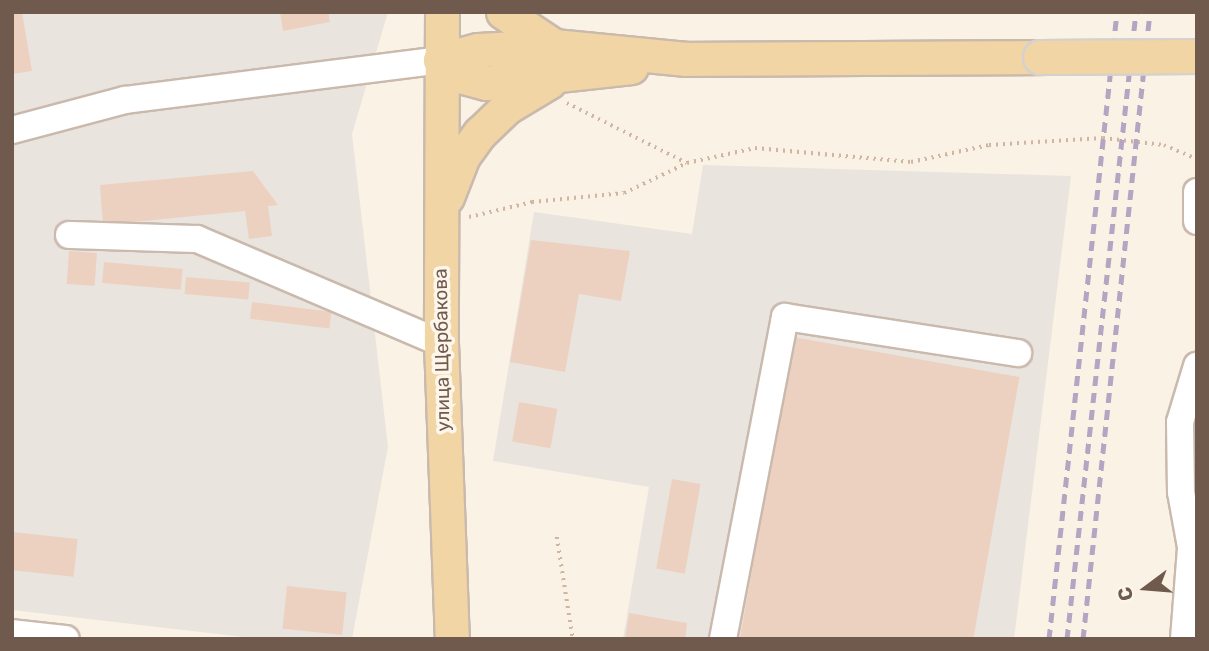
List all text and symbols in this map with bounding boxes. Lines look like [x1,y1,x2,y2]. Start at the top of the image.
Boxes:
street label: улица Щербакова [429,268,455,432]
north arrow [1111,553,1181,623]
text: С [1112,584,1138,604]

